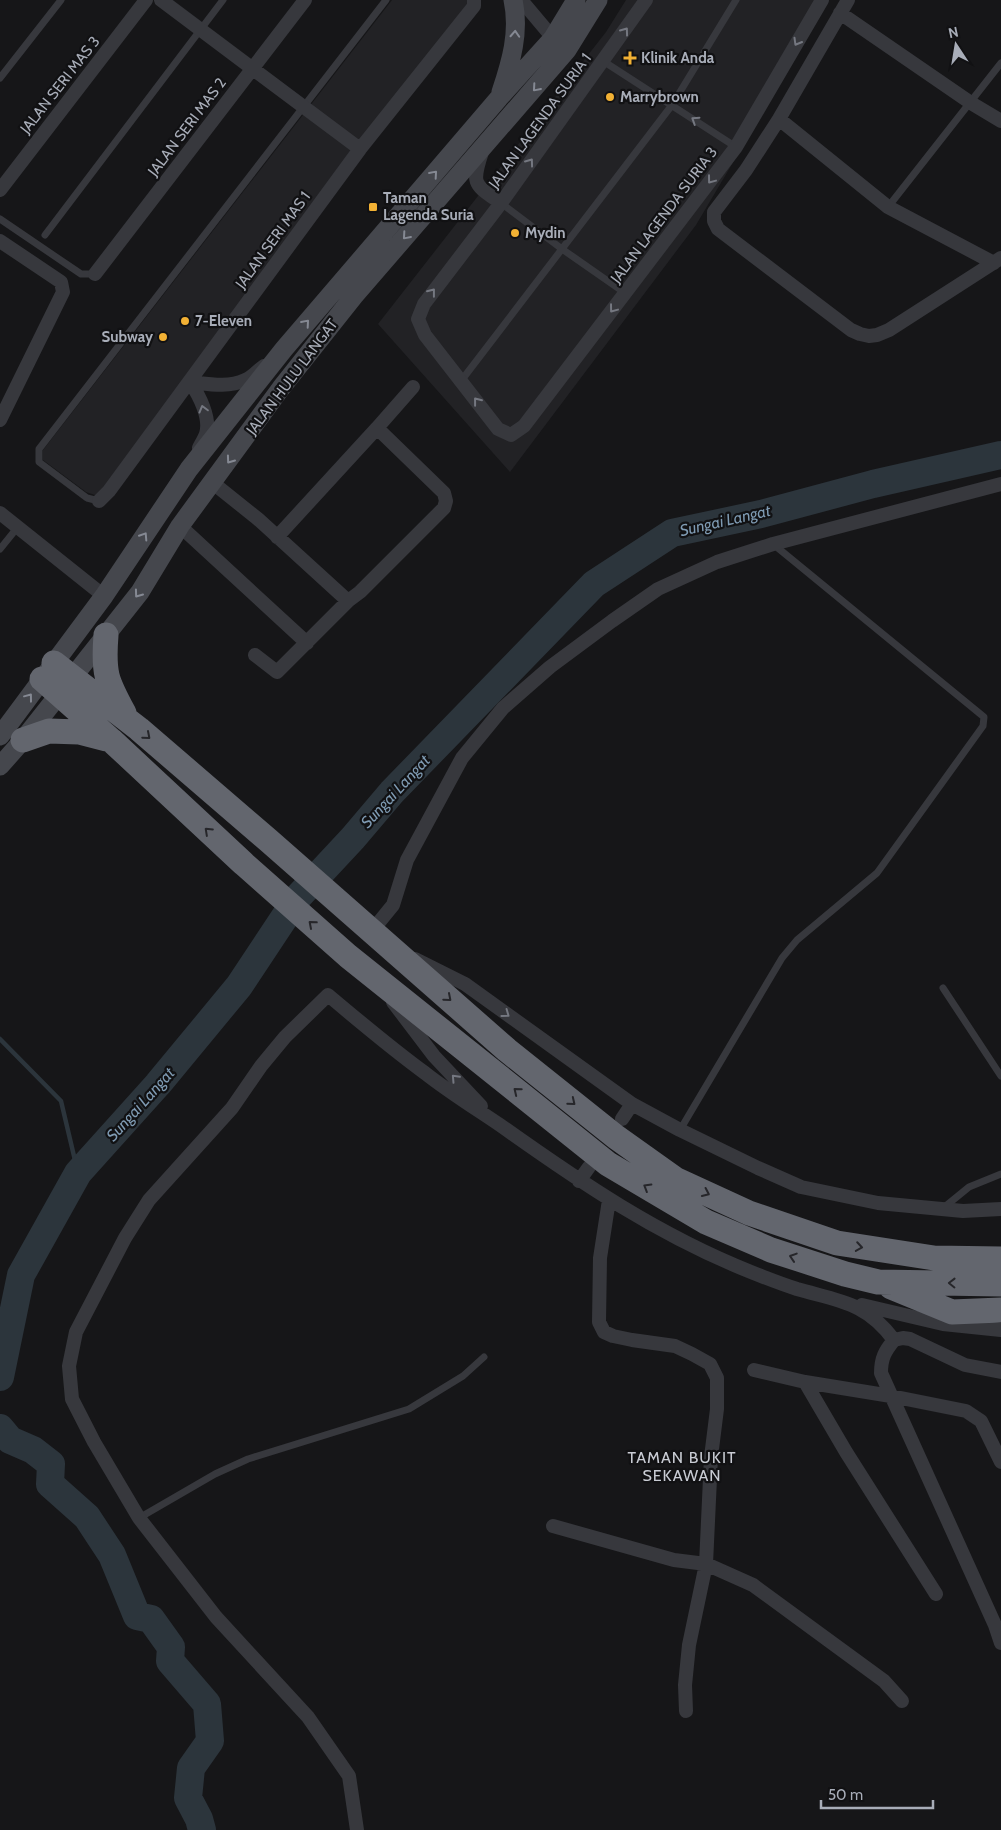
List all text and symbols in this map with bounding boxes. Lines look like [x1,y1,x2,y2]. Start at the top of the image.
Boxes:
north arrow [931,20,981,70]
text: N [947,22,960,42]
one-way arrow [620,28,628,37]
one-way arrow [510,30,521,38]
street label: JALAN SERI MAS 3 [16,33,104,138]
one-way arrow [793,37,803,46]
place label: Klinik Anda [641,49,715,67]
street label: JALAN LAGENDA SURIA 1 [484,50,595,193]
marker: Klinik Anda [623,51,637,65]
street label: JALAN SERI MAS 2 [144,74,230,181]
one-way arrow [533,82,542,91]
place label: Marrybrown [620,88,699,106]
marker: Marrybrown [604,91,616,103]
one-way arrow [691,117,700,126]
street label: JALAN LAGENDA SURIA 3 [606,143,721,287]
one-way arrow [524,159,533,168]
one-way arrow [429,170,438,179]
one-way arrow [708,174,717,184]
street label: JALAN SERI MAS 1 [231,188,314,293]
place label: Taman Lagenda Suria [383,189,474,224]
marker: Taman Lagenda Suria [367,201,379,213]
place label: Mydin [525,224,565,242]
marker: Mydin [509,227,521,239]
one-way arrow [403,231,412,240]
one-way arrow [427,289,435,298]
one-way arrow [610,303,619,313]
place label: 7-Eleven [195,312,252,330]
marker: 7-Eleven [179,315,191,327]
street label: JALAN HULU LANGAT [242,315,341,439]
one-way arrow [300,320,309,329]
place label: Subway [102,328,154,346]
marker: Subway [157,331,169,343]
one-way arrow [474,398,482,407]
one-way arrow [198,404,209,413]
one-way arrow [227,454,235,463]
water label: Sungai Langat [678,501,773,540]
one-way arrow [138,532,147,542]
one-way arrow [135,588,144,598]
one-way arrow [23,693,32,703]
one-way arrow [142,731,151,740]
water label: Sungai Langat [357,750,435,832]
one-way arrow [205,828,214,837]
one-way arrow [308,921,317,930]
one-way arrow [442,992,451,1001]
one-way arrow [500,1008,509,1016]
water label: Sungai Langat [102,1063,179,1145]
one-way arrow [452,1075,461,1084]
one-way arrow [514,1088,523,1096]
one-way arrow [566,1097,575,1105]
one-way arrow [644,1184,653,1194]
one-way arrow [701,1187,710,1198]
one-way arrow [855,1241,863,1252]
one-way arrow [790,1253,798,1263]
one-way arrow [948,1278,956,1288]
district label: TAMAN BUKIT SEKAWAN [627,1448,737,1485]
scale bar [821,1778,934,1810]
text: 50 m [828,1786,863,1804]

